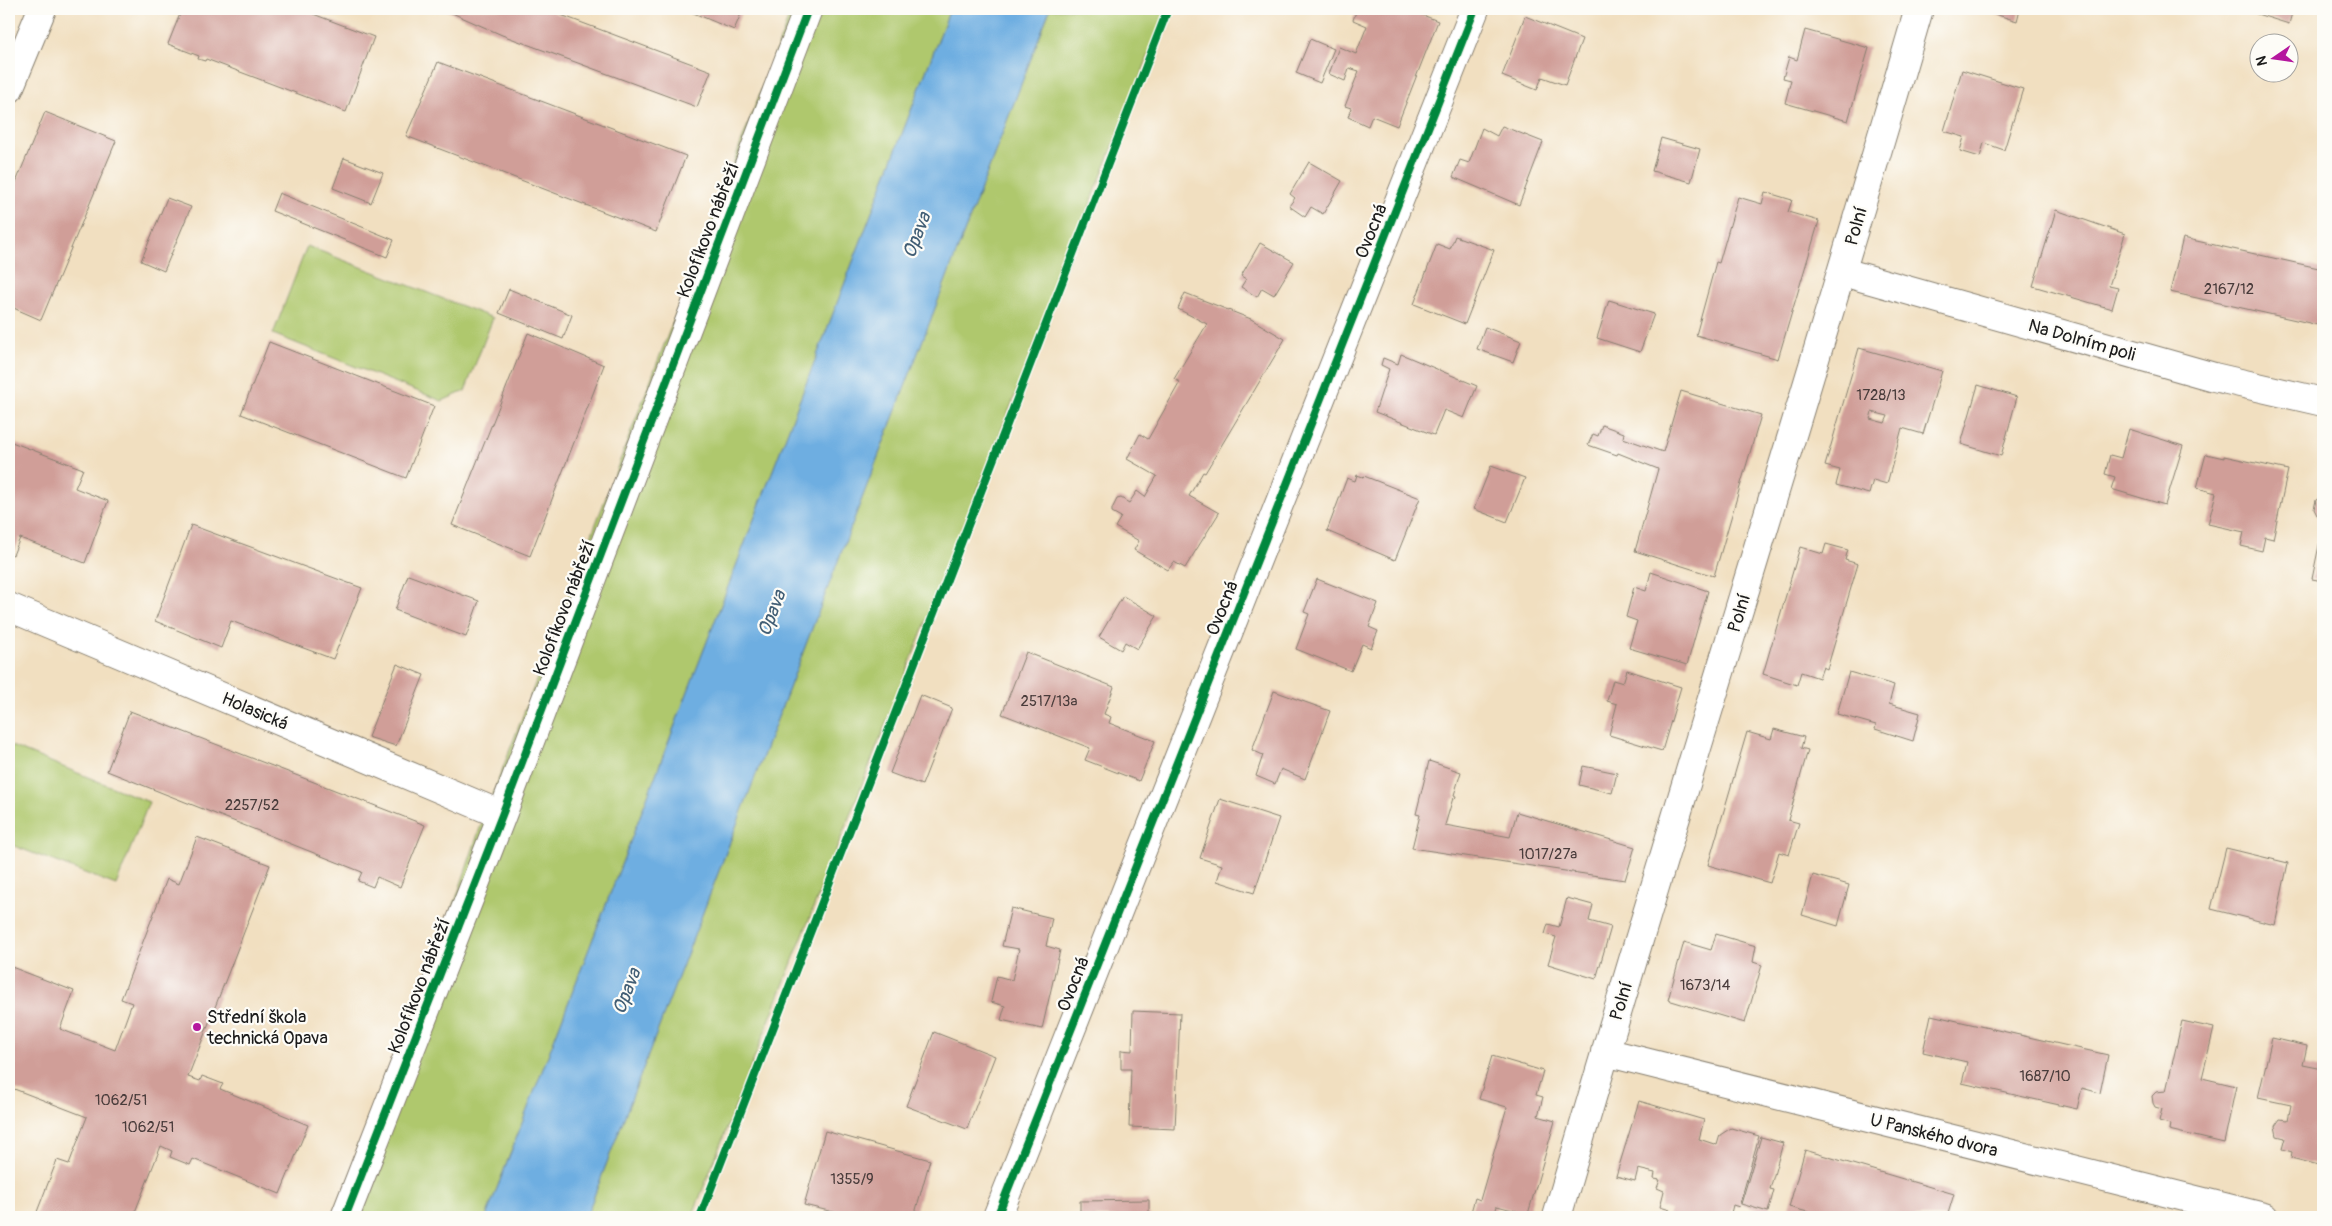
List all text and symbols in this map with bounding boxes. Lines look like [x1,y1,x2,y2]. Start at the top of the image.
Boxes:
north arrow [2250,32,2300,82]
text: N [2252,54,2271,67]
street label: Kolofíkovo nábřeží [672,159,745,301]
street label: Ovocná [1350,200,1393,262]
street label: Polní [1840,204,1873,248]
water label: Opava [897,208,937,262]
house number: 2167/12 [2204,280,2254,299]
street label: Na Dolním poli [2026,314,2138,367]
house number: 1728/13 [1856,386,1906,405]
street label: Kolofíkovo nábřeží [528,537,601,679]
street label: Ovocná [1201,577,1244,639]
water label: Opava [752,586,792,640]
street label: Polní [1723,591,1756,635]
street label: Holasická [218,687,292,736]
house number: 2517/13a [1021,692,1077,711]
house number: 2257/52 [225,796,279,815]
house number: 1017/27a [1519,845,1577,864]
street label: Kolofíkovo nábřeží [383,915,456,1057]
street label: Ovocná [1052,953,1095,1015]
water label: Opava [607,964,647,1018]
house number: 1673/14 [1680,976,1731,995]
street label: Polní [1605,979,1638,1023]
place label: Střední škola technická Opava [206,1006,328,1050]
marker: Střední škola technická Opava [191,1021,203,1033]
house number: 1687/10 [2019,1067,2071,1086]
house number: 1062/51 [95,1091,147,1110]
street label: U Panského dvora [1867,1108,2000,1163]
house number: 1062/51 [122,1118,174,1137]
house number: 1355/9 [830,1170,874,1189]

